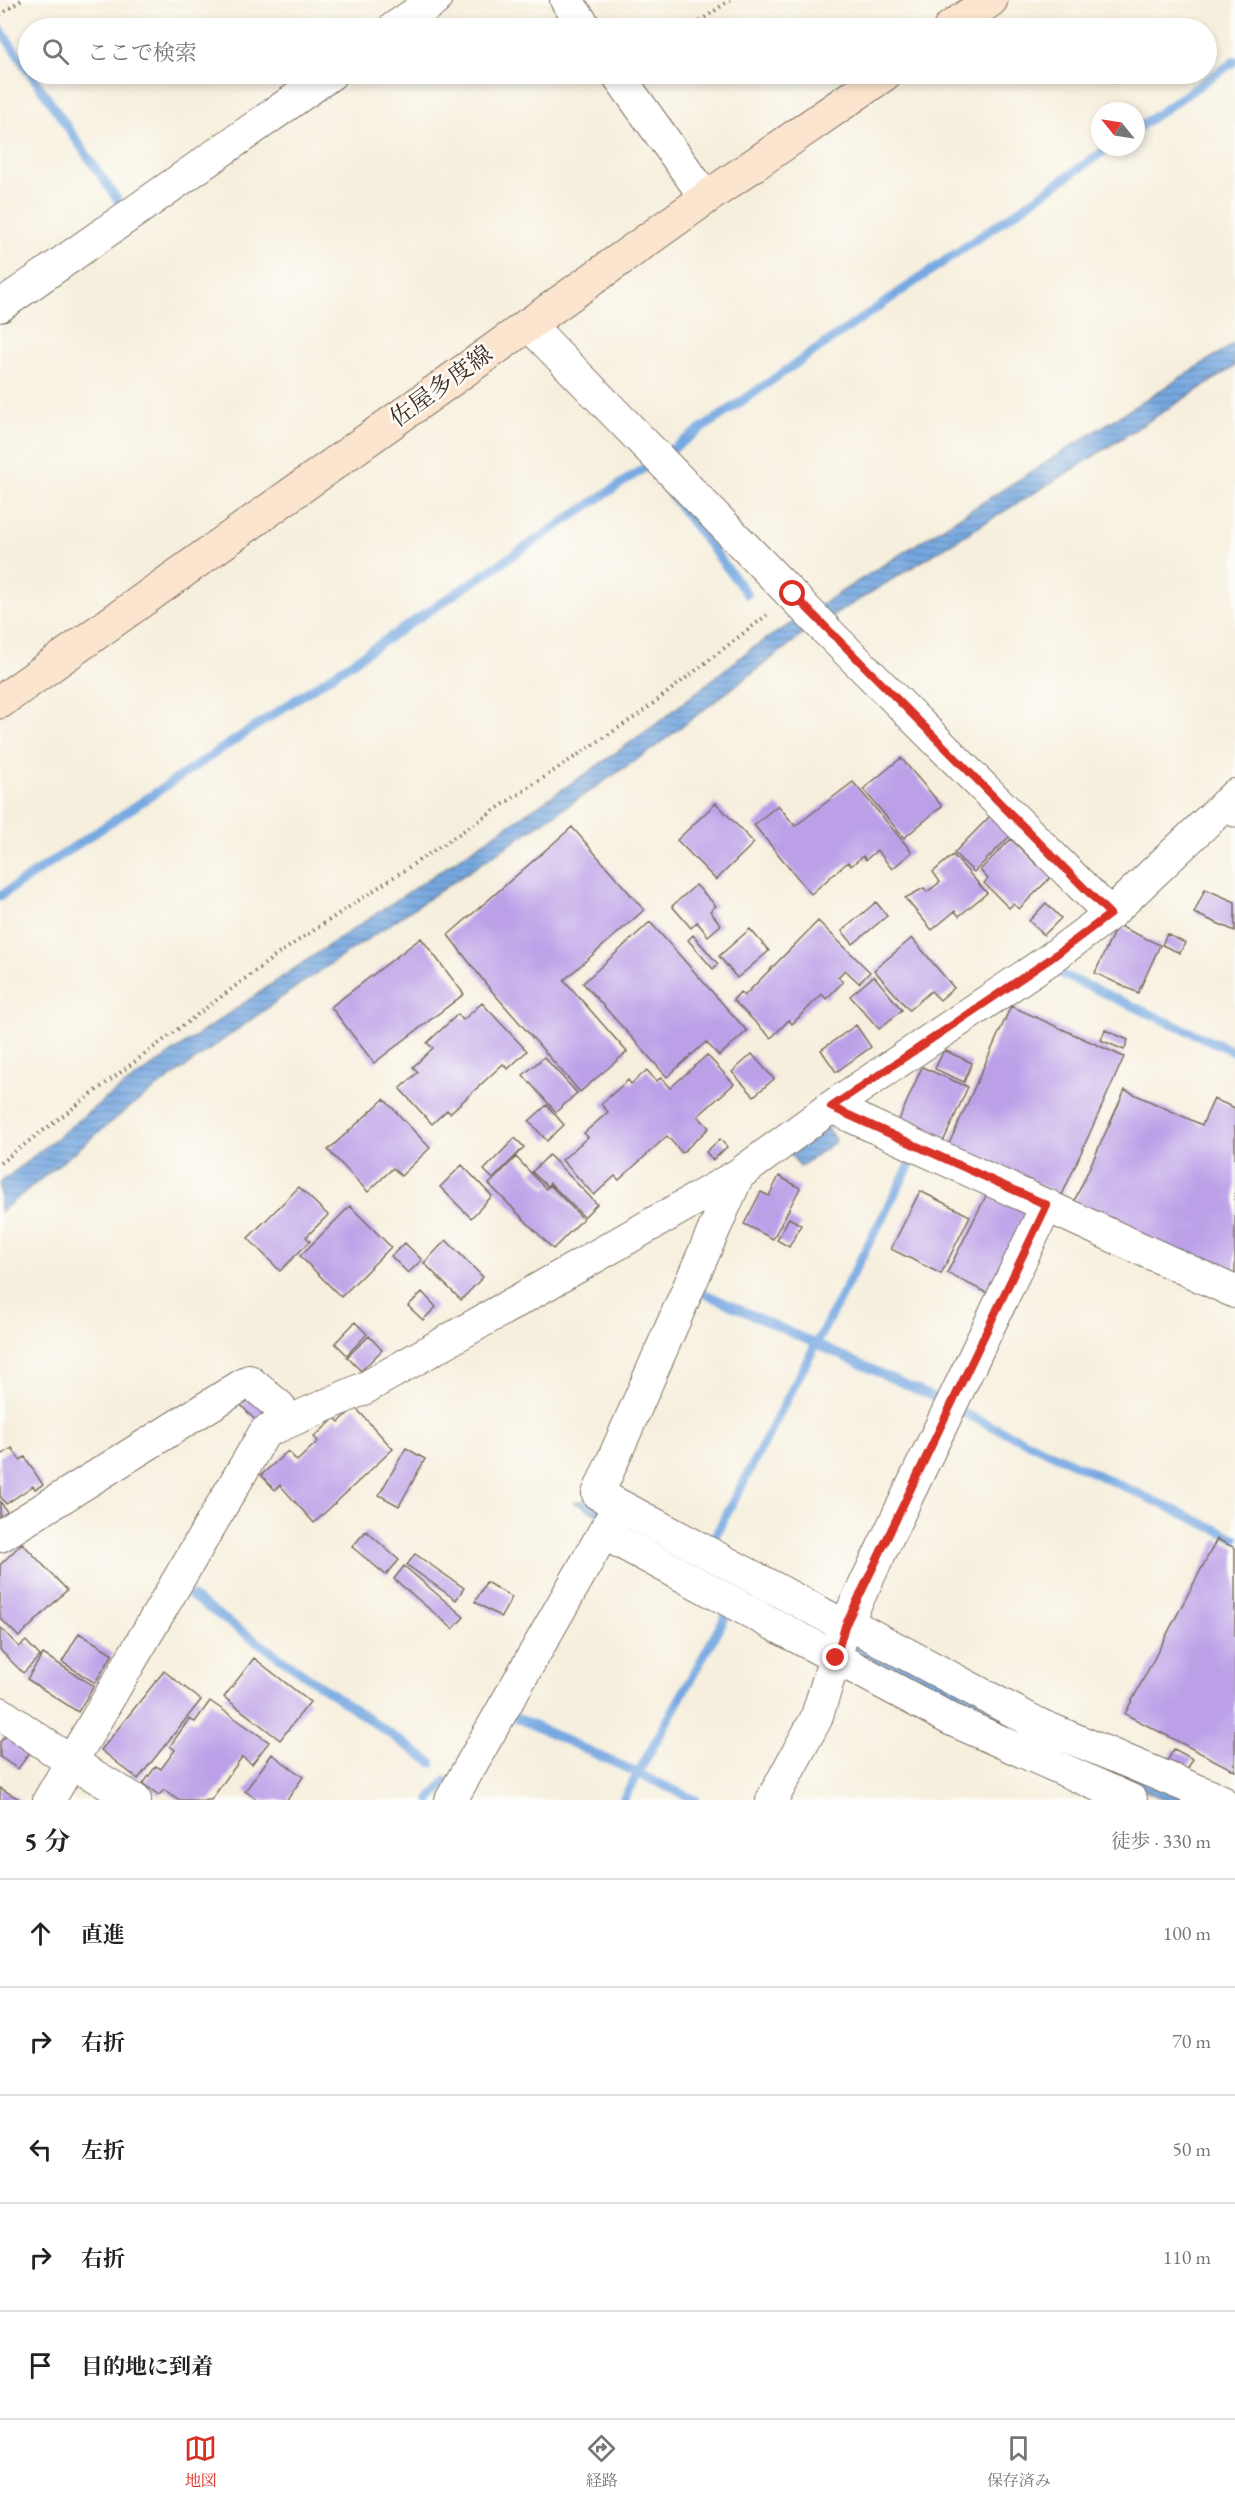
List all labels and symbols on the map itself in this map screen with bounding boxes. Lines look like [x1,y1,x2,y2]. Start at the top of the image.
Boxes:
north arrow [1091,102,1145,156]
street label: 佐屋多度線 [383,338,498,433]
route start [779,580,805,606]
route end [822,1644,848,1670]

